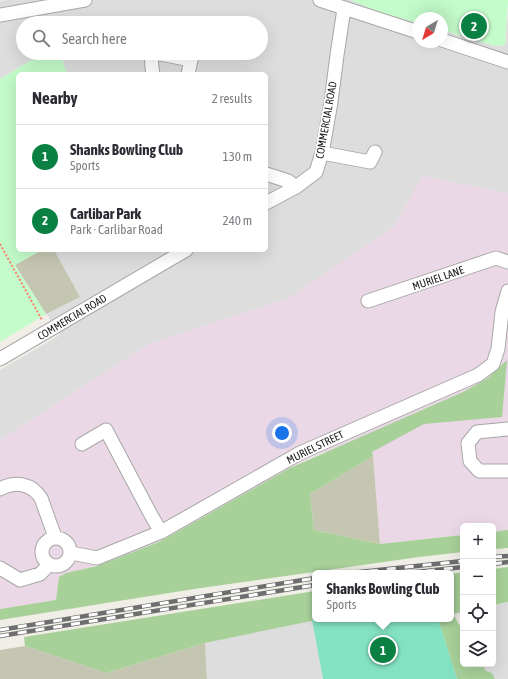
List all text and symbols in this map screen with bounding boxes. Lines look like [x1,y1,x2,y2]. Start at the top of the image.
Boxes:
pin: 2 [461,11,487,41]
north arrow [412,12,448,48]
search box [16,16,268,60]
icon: search [30,27,52,49]
text: Search here [62,30,127,47]
street label: COMMERCIAL ROAD [313,80,339,160]
text: Nearby [32,88,78,108]
text: 2 results [212,91,252,106]
text: Shanks Bowling Club [70,141,183,158]
text: 1 [42,149,48,164]
text: 130 m [223,149,252,164]
text: Sports [70,158,100,173]
text: Carlibar Park [70,205,141,222]
text: 2 [42,213,48,228]
text: 240 m [223,213,252,228]
text: Park · Carlibar Road [70,222,163,237]
street label: MURIEL LANE [411,264,466,292]
street label: COMMERCIAL ROAD [35,292,109,342]
your location [272,423,292,443]
street label: MURIEL STREET [285,428,346,466]
map controls [460,523,496,667]
button: + [460,523,496,559]
button: − [460,559,496,595]
popup [312,570,454,622]
text: Shanks Bowling Club [326,580,440,597]
button: locate [460,595,496,631]
text: Sports [326,597,356,612]
button: layers [460,631,496,667]
pin: 1 [370,635,396,665]

